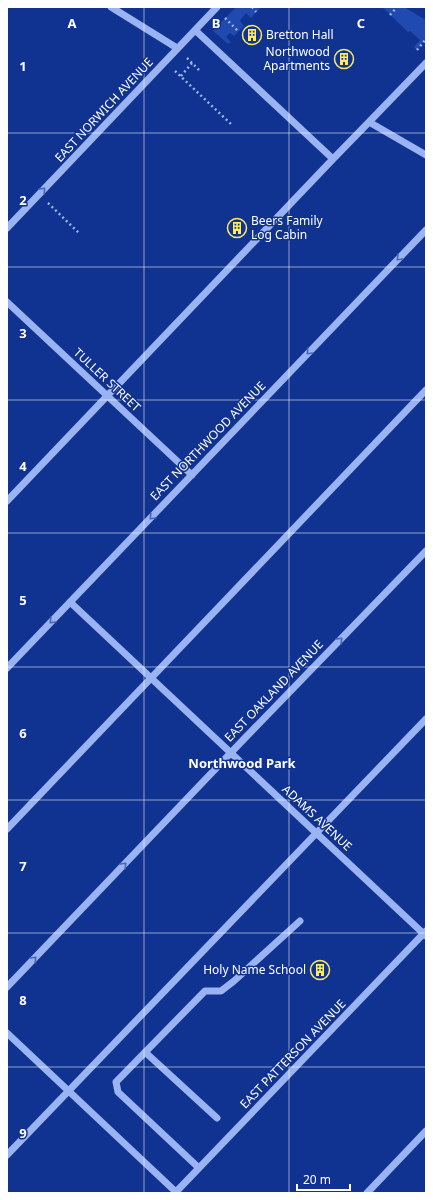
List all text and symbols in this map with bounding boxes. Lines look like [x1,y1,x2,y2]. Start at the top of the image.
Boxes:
text: A [68,14,77,32]
text: B [212,14,220,32]
text: C [357,14,365,32]
building icon: Bretton Hall [241,24,263,46]
place label: Bretton Hall [266,26,334,43]
place label: Northwood Apartments [263,43,330,74]
building icon: Northwood Apartments [333,48,355,70]
street label: EAST NORWICH AVENUE [51,54,157,166]
text: 1 [19,57,27,75]
one-way arrow [39,187,46,195]
text: 2 [19,191,27,209]
place label: Beers Family Log Cabin [251,212,324,243]
building icon: Beers Family Log Cabin [226,217,248,239]
one-way arrow [396,253,404,261]
text: 3 [19,324,27,342]
street label: TULLER STREET [70,344,145,415]
one-way arrow [306,347,314,355]
street label: EAST NORTHWOOD AVENUE [146,377,269,504]
text: 4 [19,457,27,475]
one-way arrow [149,512,156,520]
text: 5 [19,591,27,609]
one-way arrow [49,616,57,624]
street label: EAST OAKLAND AVENUE [220,636,327,745]
one-way arrow [335,637,343,645]
text: 6 [19,724,27,742]
district label: Northwood Park [188,754,297,772]
street label: ADAMS AVENUE [279,781,356,855]
text: 7 [19,857,27,875]
one-way arrow [119,862,126,870]
one-way arrow [29,956,37,964]
building icon: Holy Name School [309,959,331,981]
place label: Holy Name School [203,961,306,978]
text: 8 [19,991,27,1009]
street label: EAST PATTERSON AVENUE [236,995,349,1112]
text: 9 [19,1124,27,1142]
scale bar [297,1166,350,1192]
text: 20 m [303,1171,331,1188]

